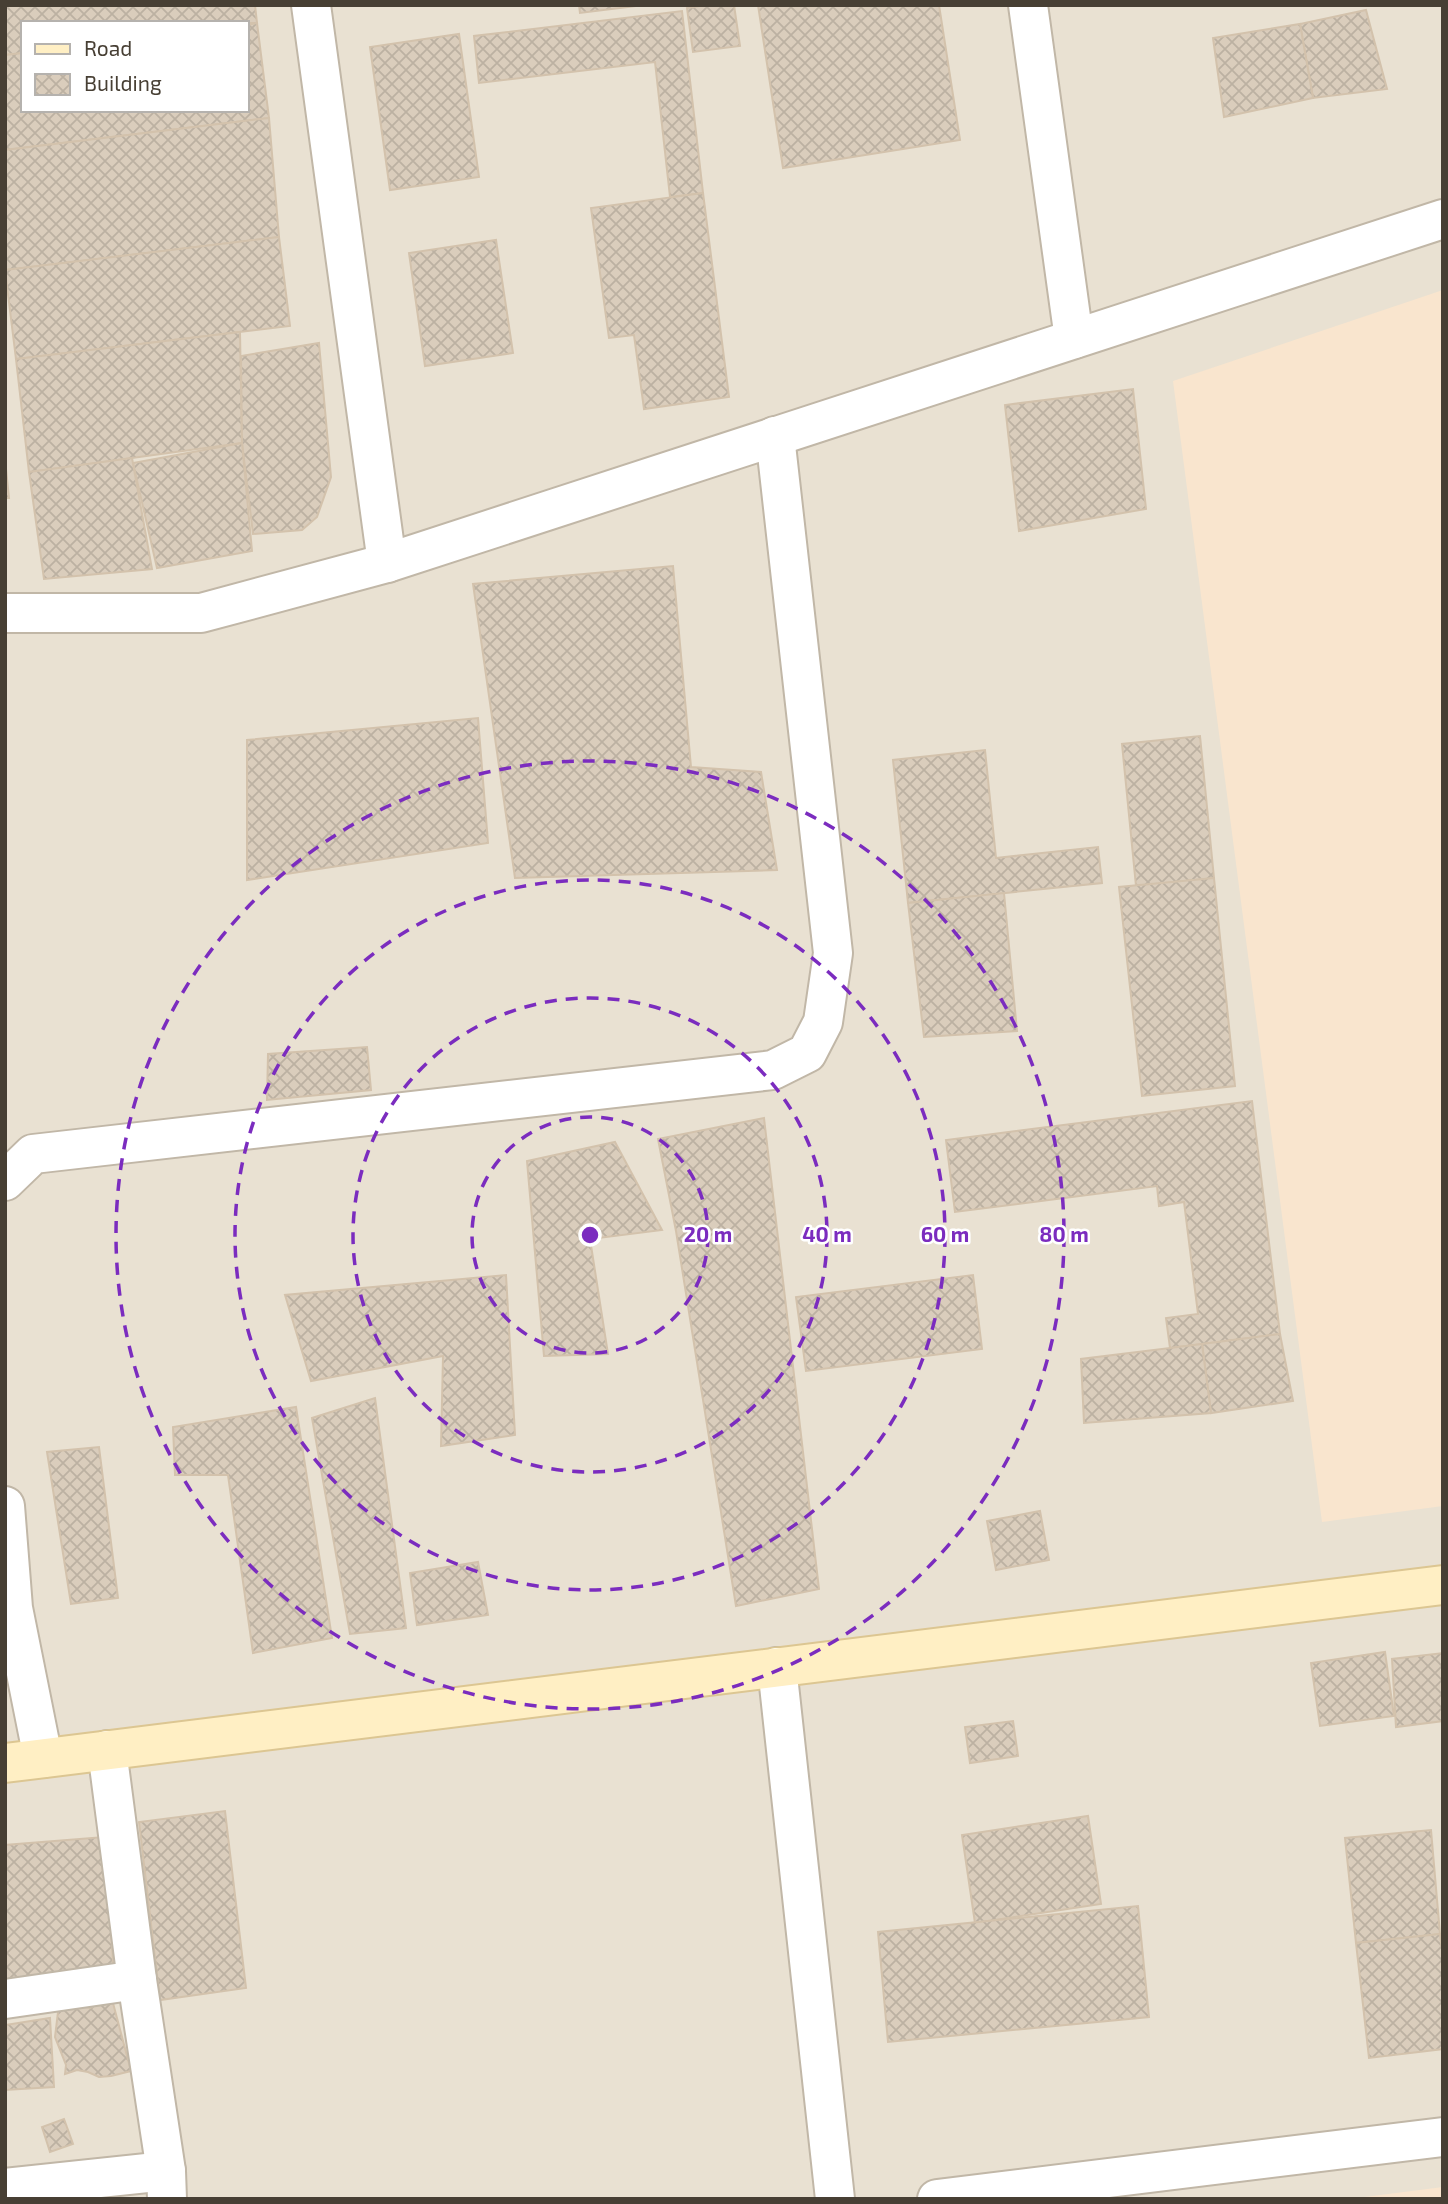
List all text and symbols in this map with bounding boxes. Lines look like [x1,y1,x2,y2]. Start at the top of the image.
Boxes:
legend [21,21,248,112]
text: Road [84,35,132,60]
text: Building [84,70,162,95]
text: 20 m [684,1221,732,1246]
text: 40 m [802,1221,852,1246]
text: 60 m [921,1221,969,1246]
text: 80 m [1039,1221,1089,1246]
centre of rings [578,1223,602,1247]

